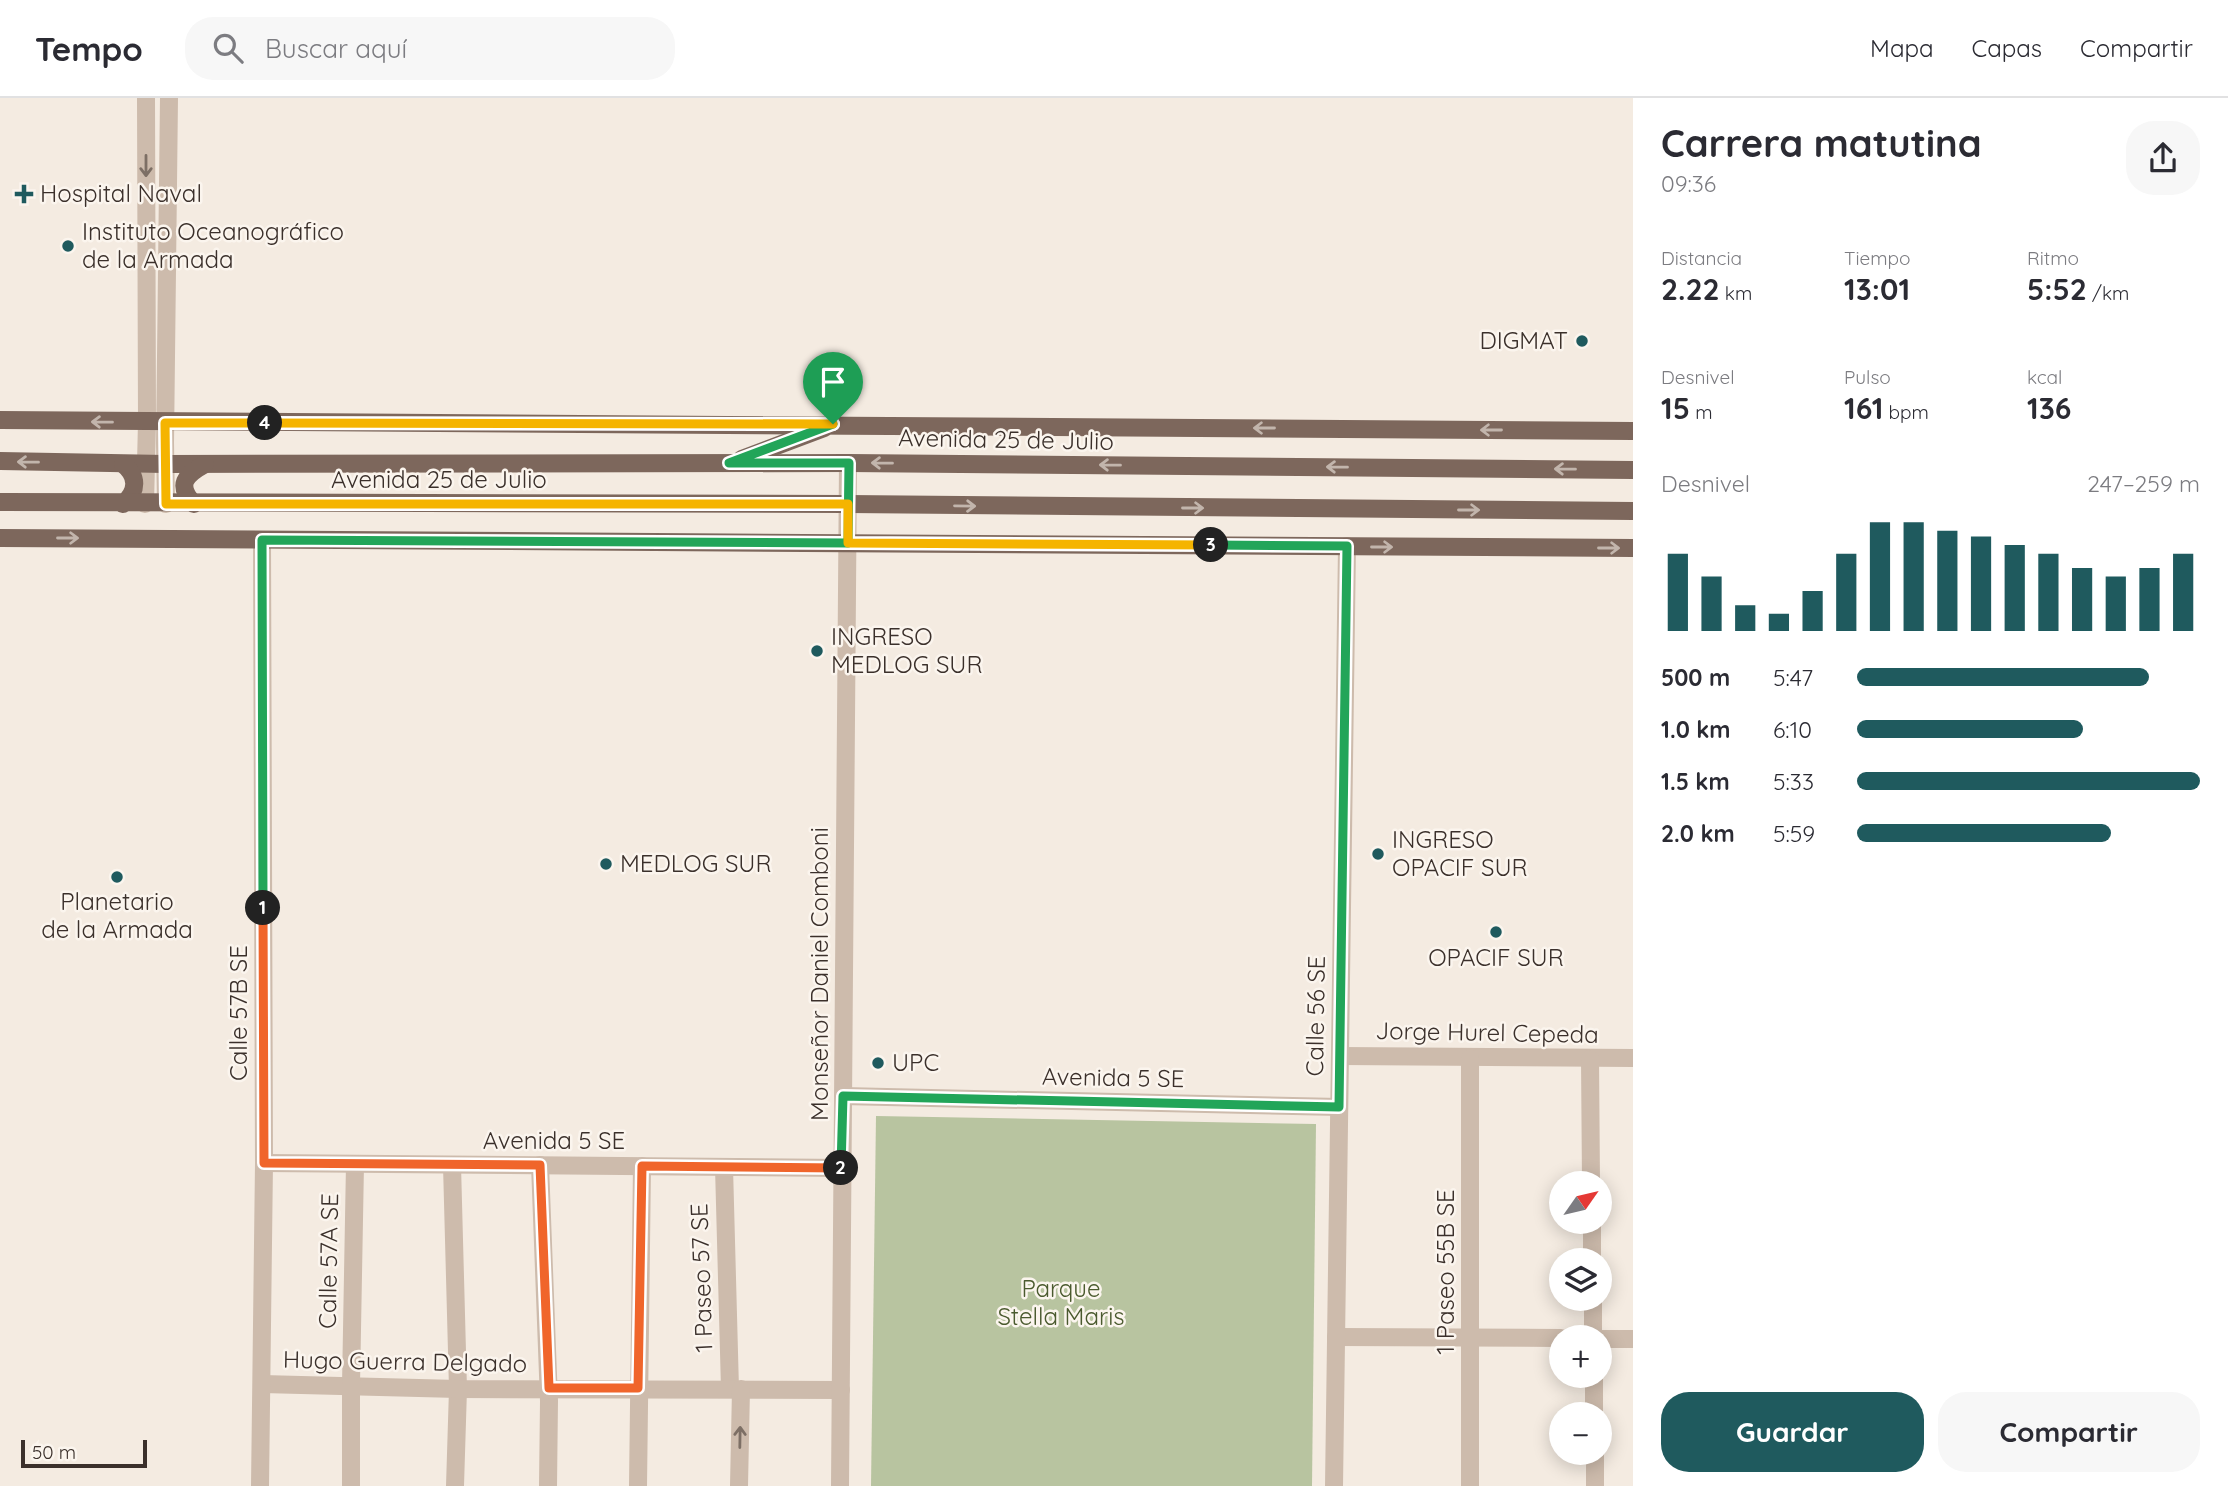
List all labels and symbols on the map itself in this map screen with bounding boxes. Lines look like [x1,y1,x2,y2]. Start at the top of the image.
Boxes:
one-way arrow [139,154,153,177]
place label: Hospital Naval [40,178,202,208]
marker: Hospital Naval [14,184,34,204]
place label: Instituto Oceanográfico de la Armada [82,216,344,274]
marker: Instituto Oceanográfico de la Armada [60,238,76,254]
place label: DIGMAT [1479,325,1568,355]
marker: DIGMAT [1574,333,1590,349]
pin [803,352,863,424]
pin: 4 [247,406,282,440]
one-way arrow [91,415,114,429]
one-way arrow [1253,421,1276,435]
street label: Avenida 25 de Julio [898,422,1114,456]
one-way arrow [1480,423,1503,437]
one-way arrow [17,455,40,468]
one-way arrow [871,456,894,470]
one-way arrow [1099,458,1122,472]
one-way arrow [1326,460,1349,474]
one-way arrow [1554,462,1577,476]
street label: Avenida 25 de Julio [331,464,547,494]
one-way arrow [954,499,977,513]
one-way arrow [1181,501,1204,515]
one-way arrow [1458,503,1481,517]
pin: 3 [1194,528,1228,562]
one-way arrow [56,531,79,545]
one-way arrow [1370,540,1393,553]
one-way arrow [1597,541,1620,555]
place label: INGRESO MEDLOG SUR [831,621,983,679]
marker: INGRESO MEDLOG SUR [809,643,825,659]
place label: INGRESO OPACIF SUR [1392,824,1528,882]
street label: Monseñor Daniel Comboni [804,827,834,1121]
marker: INGRESO OPACIF SUR [1370,846,1386,862]
place label: MEDLOG SUR [620,848,772,878]
marker: MEDLOG SUR [598,856,614,872]
marker: Planetario de la Armada [109,869,125,885]
place label: Planetario de la Armada [41,886,193,944]
pin: 1 [246,890,280,926]
marker: OPACIF SUR [1488,924,1504,940]
place label: OPACIF SUR [1428,942,1564,972]
street label: Calle 57B SE [223,945,253,1081]
street label: Calle 56 SE [1299,955,1331,1077]
street label: Jorge Hurel Cepeda [1375,1015,1599,1049]
place label: UPC [892,1047,939,1077]
marker: UPC [870,1055,886,1071]
street label: Avenida 5 SE [1042,1061,1184,1093]
street label: Avenida 5 SE [483,1125,625,1155]
pin: 2 [824,1150,858,1186]
north arrow [1549,1171,1612,1234]
street label: 1 Paseo 55B SE [1430,1189,1460,1355]
street label: Calle 57A SE [312,1193,344,1329]
street label: 1 Paseo 57 SE [683,1203,719,1353]
park label: Parque Stella Maris [997,1273,1125,1331]
street label: Hugo Guerra Delgado [283,1344,527,1378]
one-way arrow [733,1426,747,1449]
scale bar [21,1437,147,1469]

